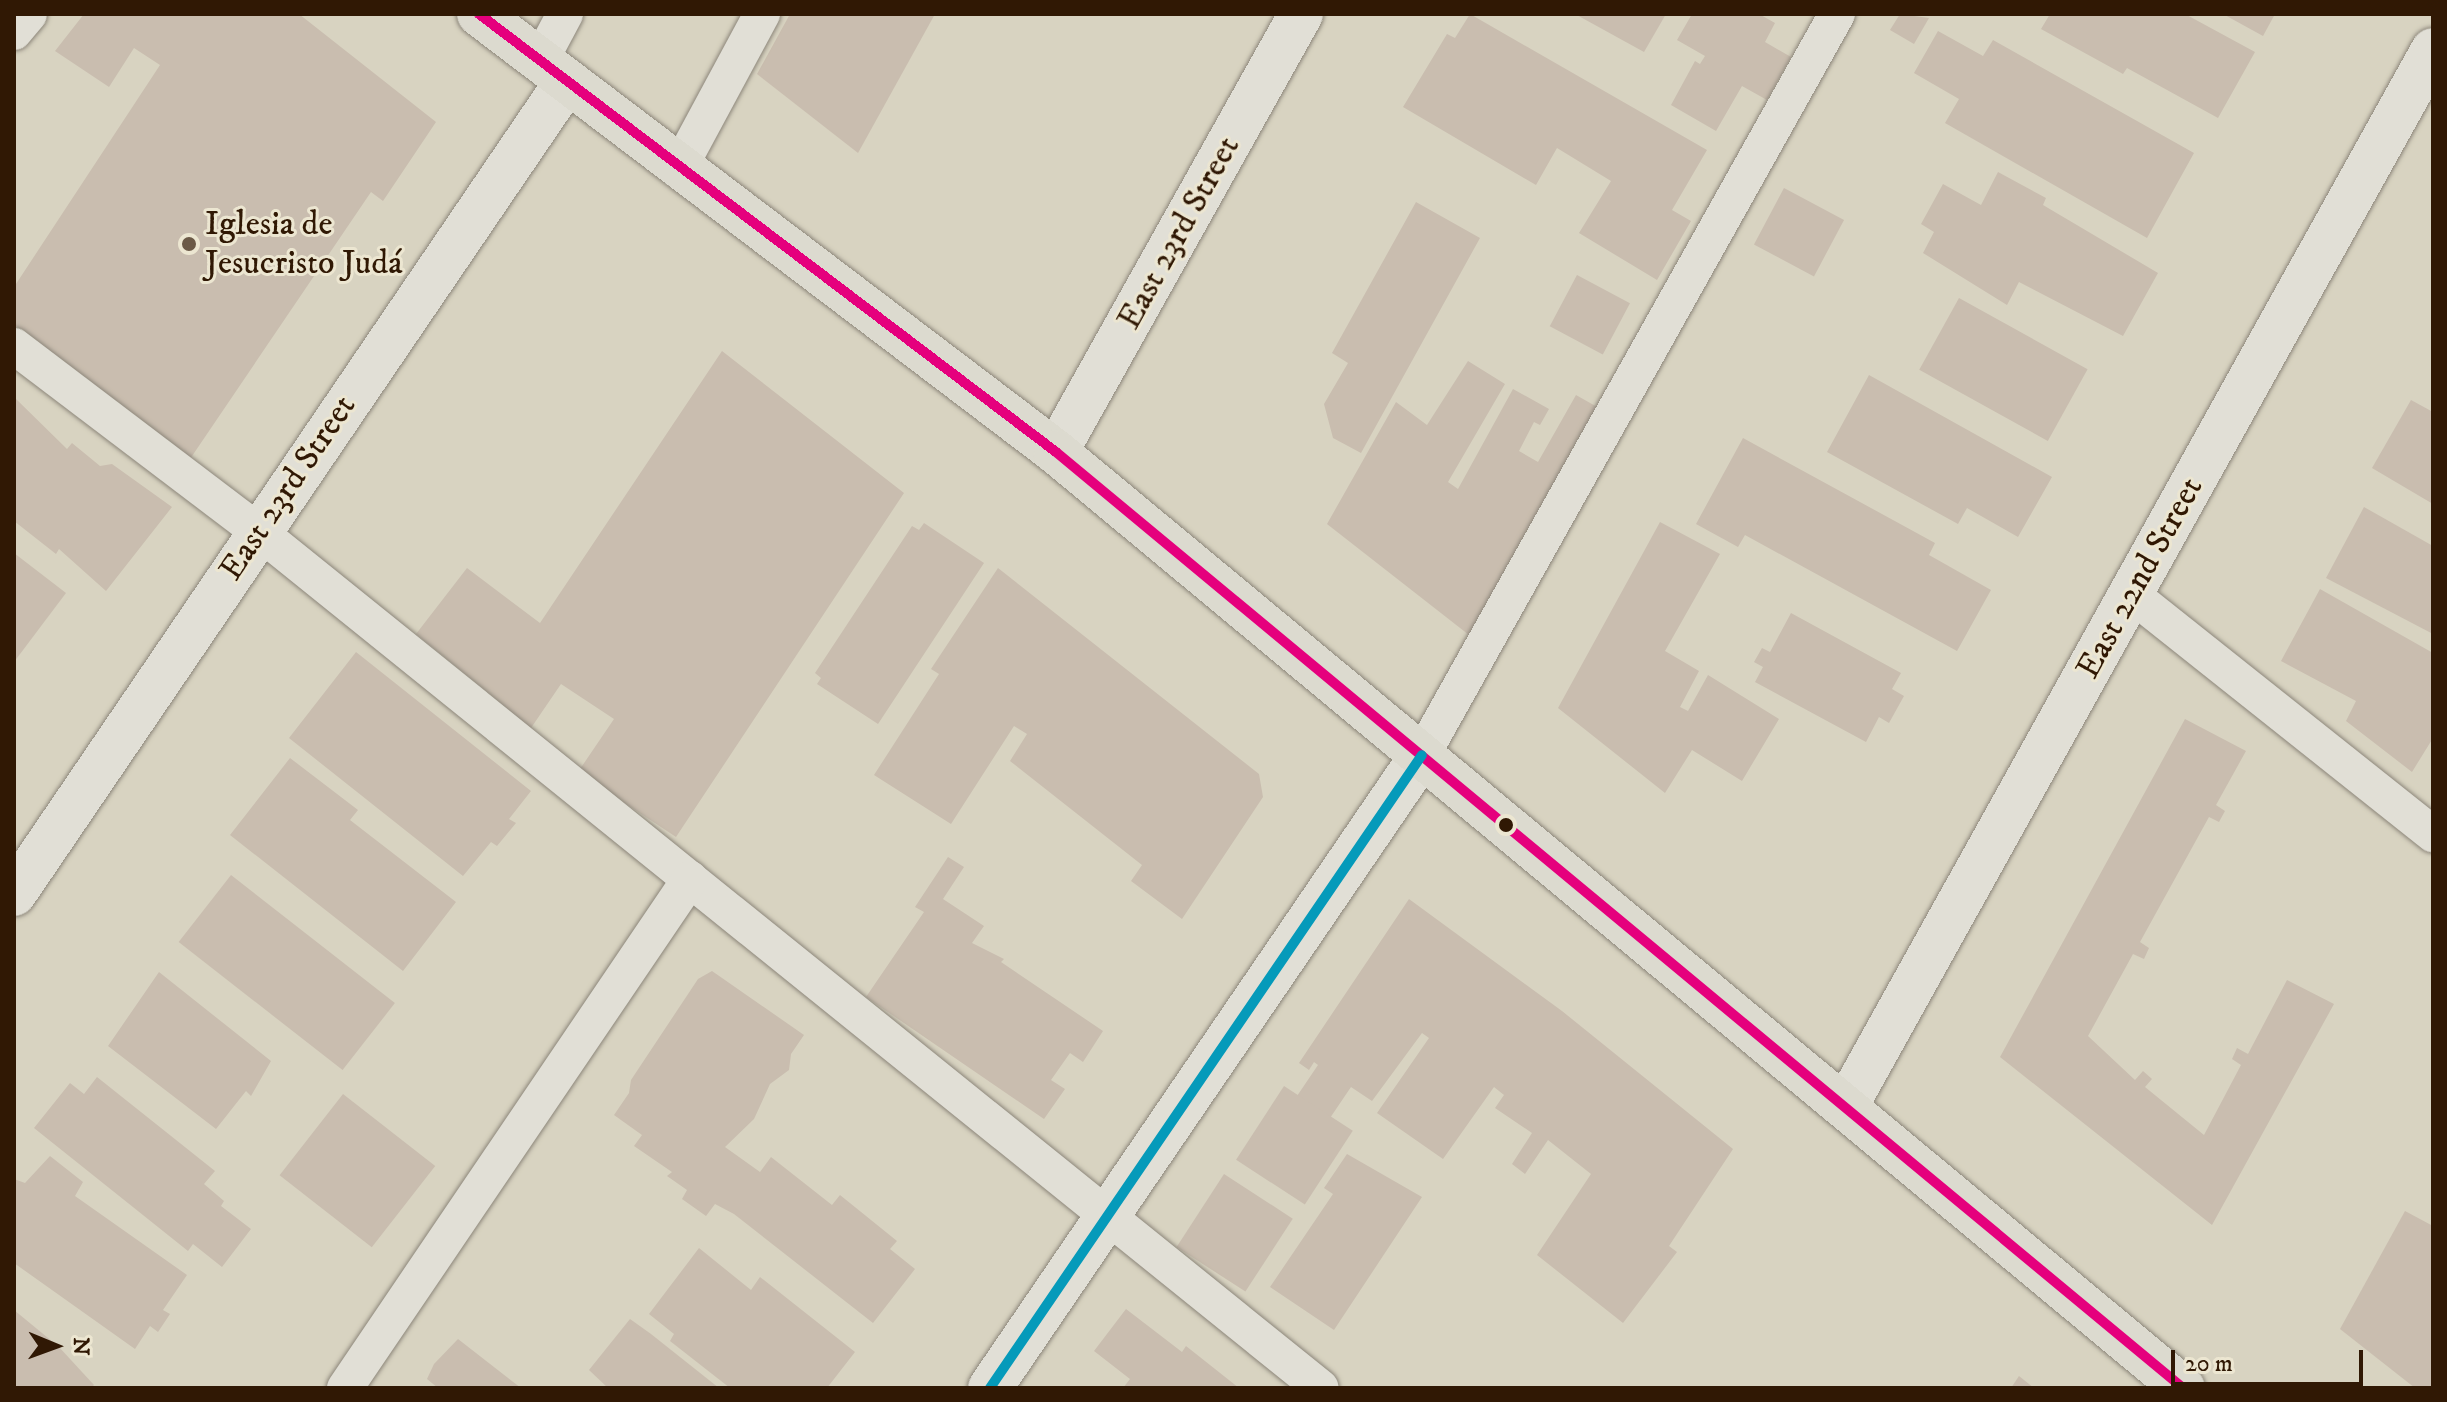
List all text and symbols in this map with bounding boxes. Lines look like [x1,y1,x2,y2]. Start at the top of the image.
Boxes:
street label: East 23rd Street [1109,129,1249,337]
place label: Iglesia de Jesucristo Judá [205,204,403,284]
marker: Iglesia de Jesucristo Judá [180,235,198,253]
street label: East 23rd Street [211,388,365,588]
street label: East 22nd Street [2068,470,2212,686]
unlabelled marker [1498,817,1514,833]
north arrow [16,1306,96,1386]
scale bar [2175,1334,2367,1384]
text: N [67,1337,94,1356]
text: 20 m [2185,1349,2233,1379]

